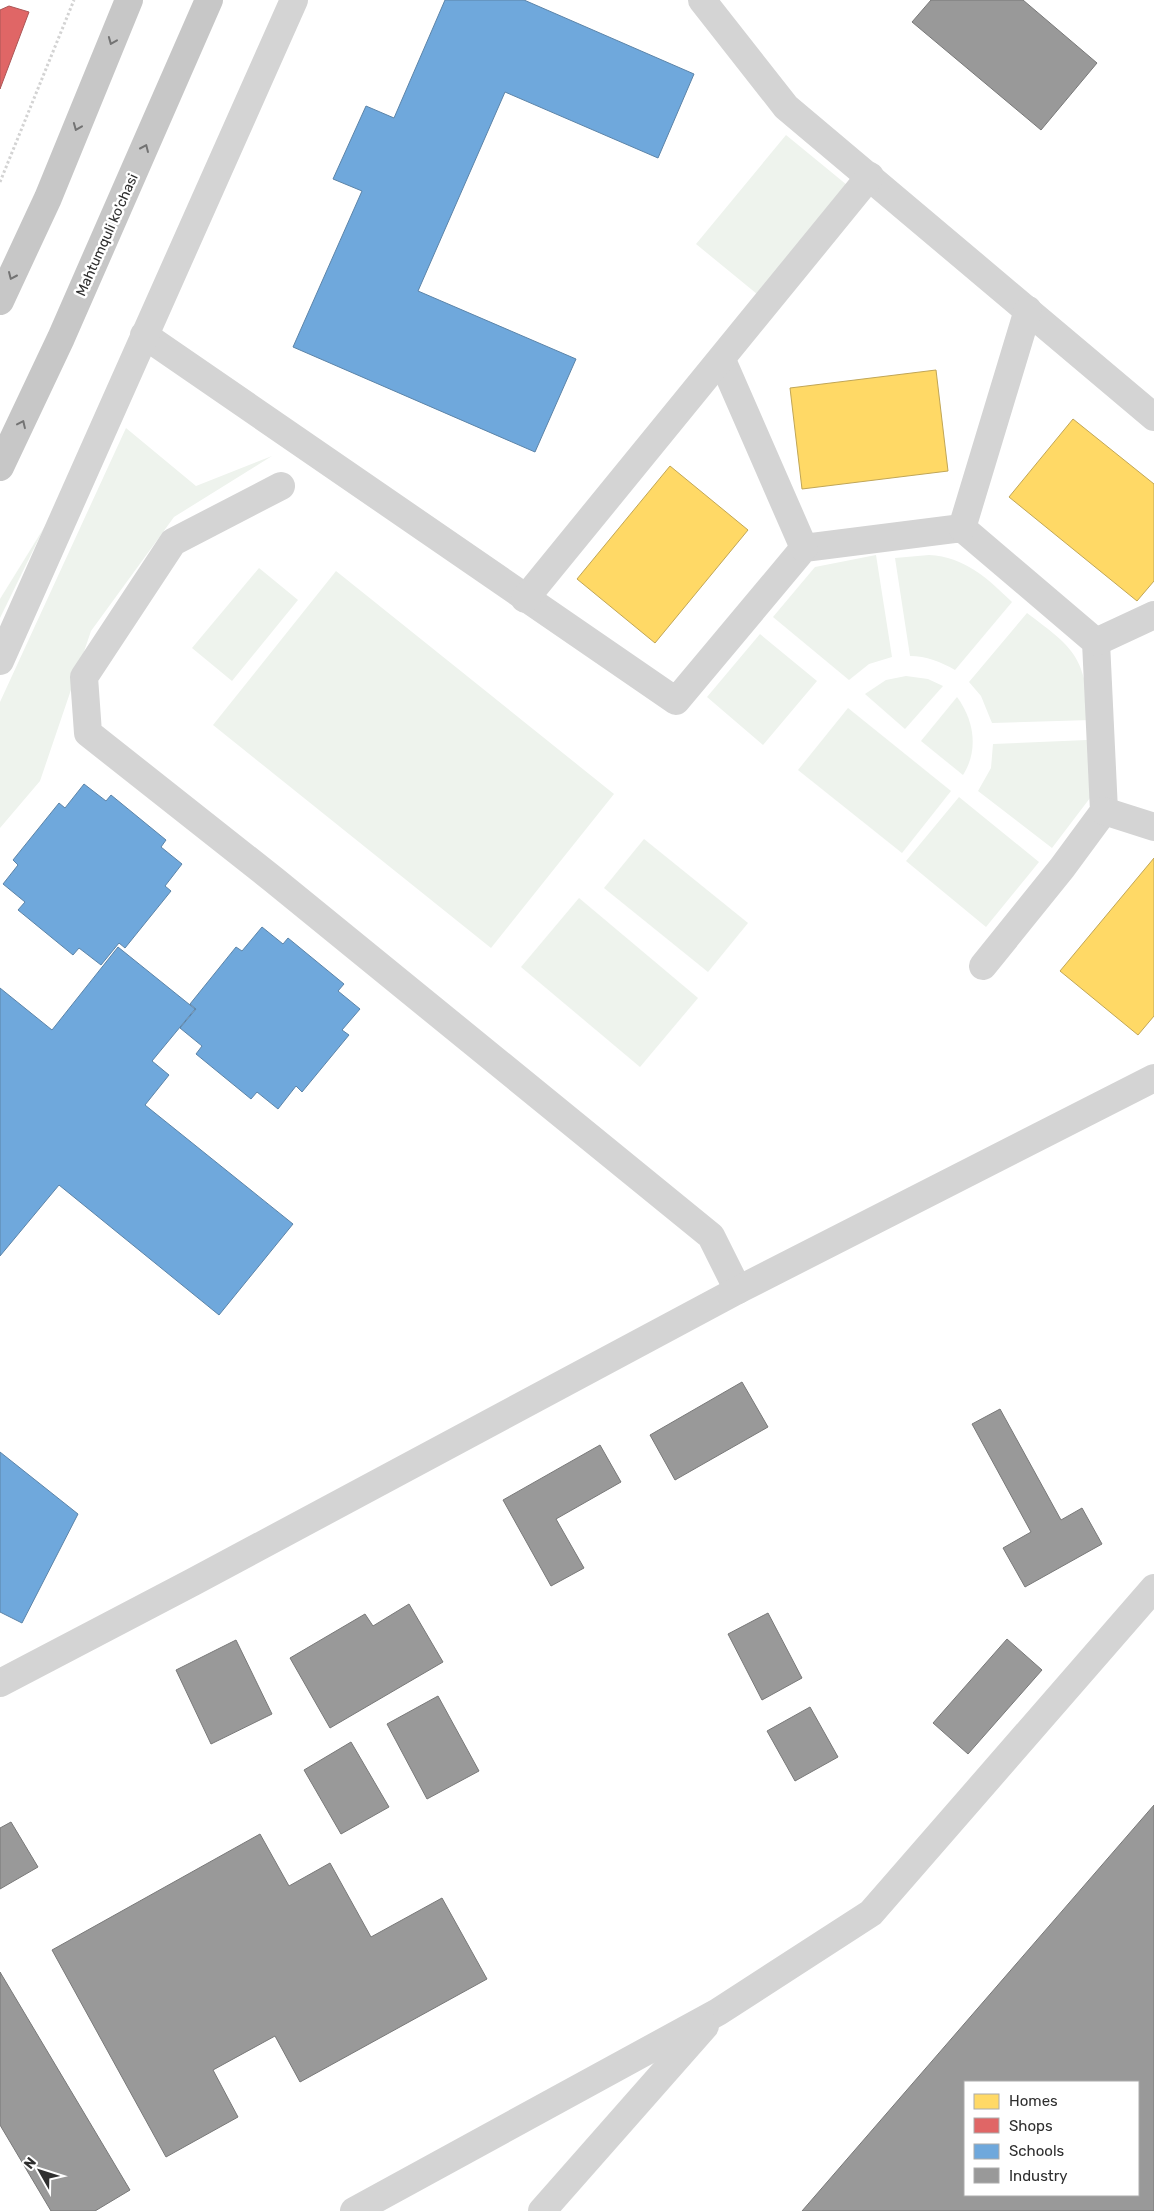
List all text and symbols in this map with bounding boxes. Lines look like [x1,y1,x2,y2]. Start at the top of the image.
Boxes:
one-way arrow [108,36,118,45]
one-way arrow [72,122,83,131]
one-way arrow [139,144,150,153]
street label: Mahtumquli ko'chasi [72,171,142,299]
one-way arrow [8,271,19,280]
one-way arrow [15,420,26,429]
legend [964,2081,1139,2196]
text: Homes [1009,2092,1058,2110]
text: Shops [1009,2117,1053,2135]
text: Schools [1009,2142,1065,2160]
north arrow [15,2146,65,2196]
text: N [21,2154,40,2172]
text: Industry [1009,2167,1068,2185]

